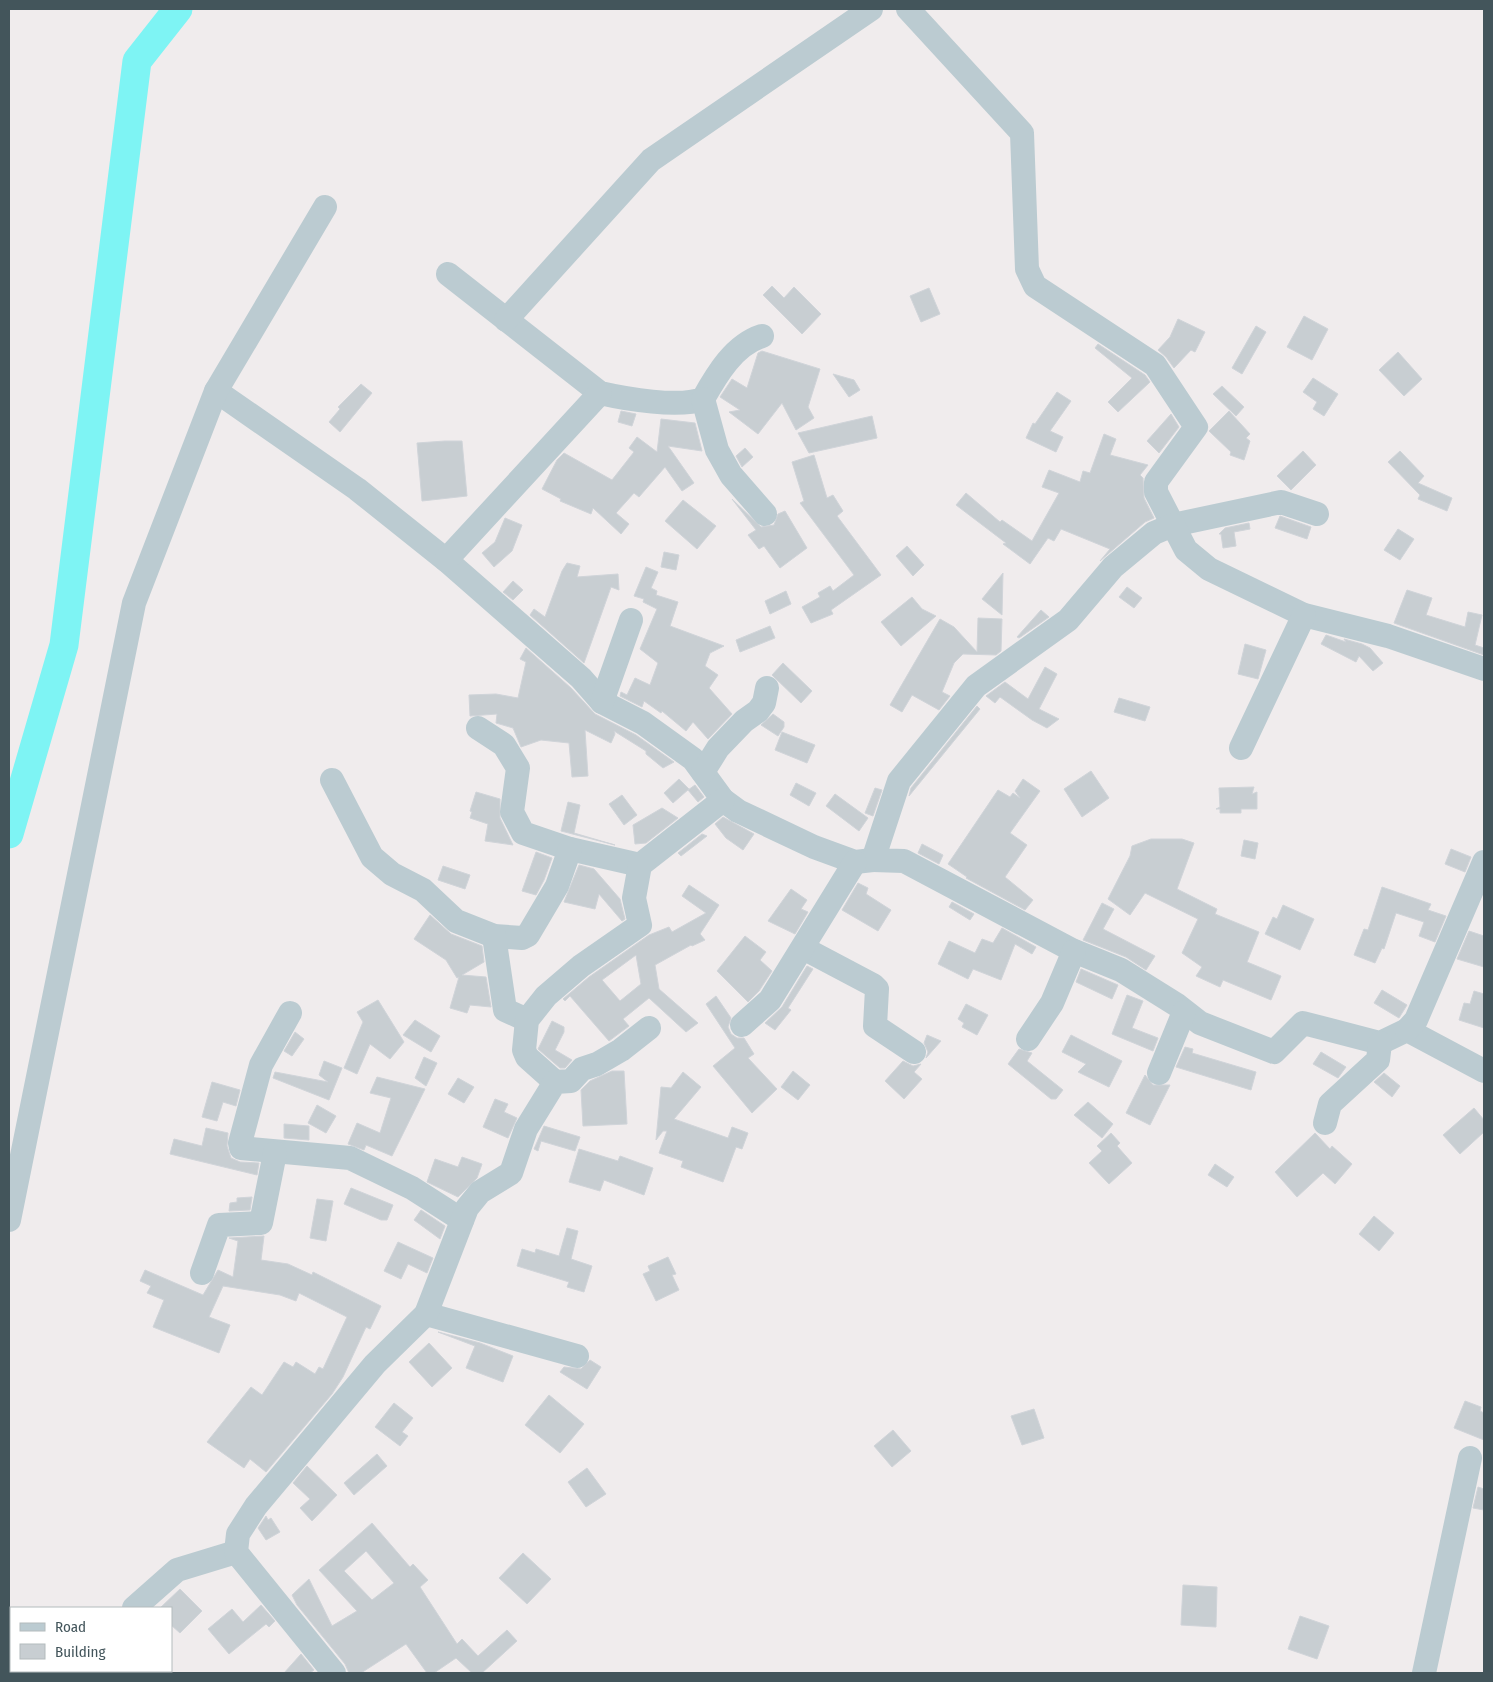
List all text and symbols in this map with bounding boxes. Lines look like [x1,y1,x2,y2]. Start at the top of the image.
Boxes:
legend [10,1607,172,1672]
text: Road [55,1618,86,1636]
text: Building [55,1643,106,1661]

